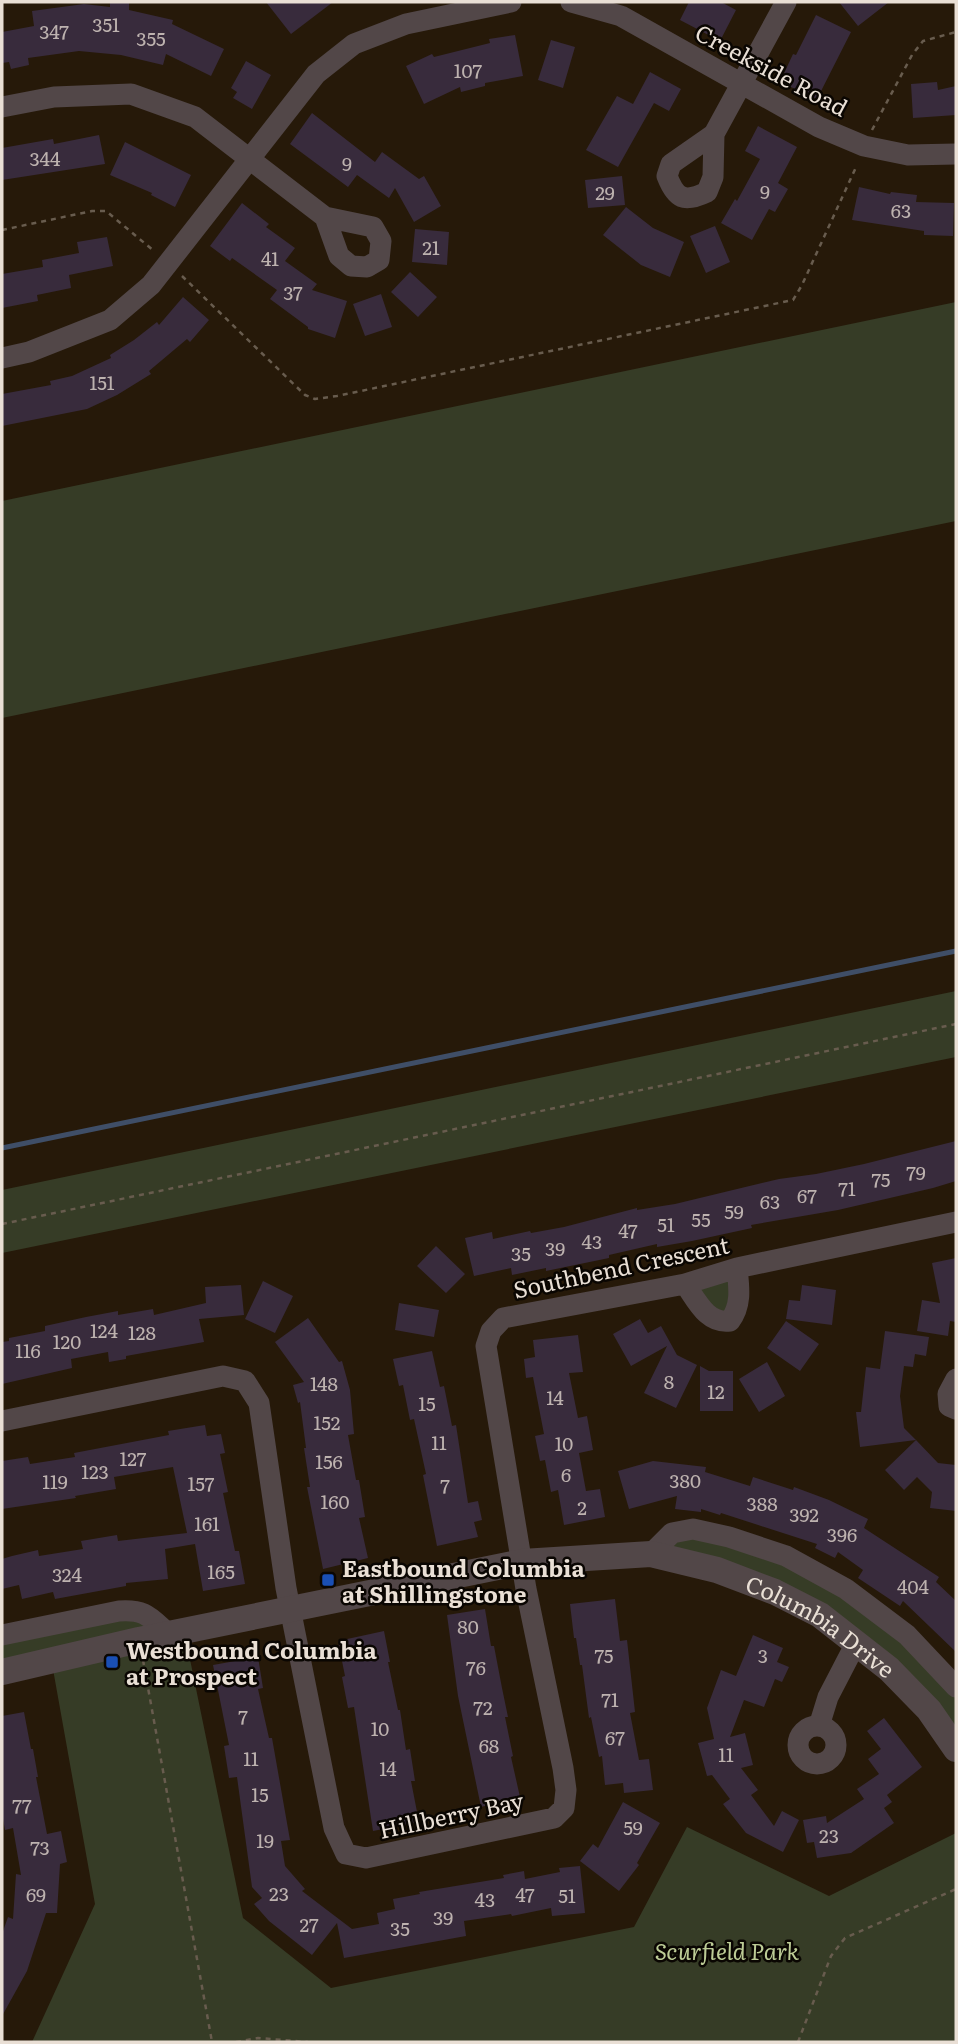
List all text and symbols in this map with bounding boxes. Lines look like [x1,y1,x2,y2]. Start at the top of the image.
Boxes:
house number: 351 [92,10,120,38]
street label: Creekside Road [690,14,854,124]
house number: 347 [39,17,69,45]
house number: 355 [136,24,166,52]
house number: 107 [454,56,483,84]
house number: 344 [29,144,61,172]
house number: 9 [342,149,352,177]
house number: 9 [760,177,770,205]
house number: 29 [595,178,615,206]
house number: 63 [891,196,911,224]
house number: 21 [422,233,440,261]
house number: 41 [261,244,279,272]
house number: 37 [283,278,303,306]
house number: 151 [89,368,115,396]
house number: 79 [906,1158,926,1186]
house number: 75 [872,1165,891,1193]
house number: 71 [838,1174,856,1202]
house number: 67 [797,1181,817,1209]
house number: 63 [760,1187,780,1215]
house number: 59 [724,1197,744,1225]
house number: 55 [691,1205,711,1233]
house number: 51 [657,1210,675,1238]
house number: 47 [618,1216,638,1244]
street label: Southbend Crescent [510,1226,733,1305]
house number: 43 [582,1227,602,1255]
house number: 39 [545,1234,565,1262]
house number: 35 [511,1239,531,1267]
house number: 124 [90,1316,118,1344]
house number: 128 [128,1318,156,1346]
house number: 120 [53,1327,81,1355]
house number: 116 [15,1336,41,1364]
house number: 8 [664,1367,674,1395]
house number: 148 [310,1369,338,1397]
house number: 12 [707,1377,725,1405]
house number: 14 [546,1383,564,1411]
house number: 15 [418,1389,436,1417]
house number: 152 [314,1408,340,1436]
house number: 11 [431,1428,447,1456]
house number: 10 [555,1429,573,1457]
house number: 127 [120,1444,147,1472]
house number: 156 [315,1447,343,1475]
house number: 123 [81,1457,109,1485]
house number: 6 [561,1460,571,1488]
house number: 380 [669,1466,701,1494]
house number: 119 [42,1467,68,1495]
house number: 157 [188,1469,215,1497]
house number: 7 [440,1471,450,1499]
house number: 160 [321,1487,349,1515]
house number: 388 [746,1489,778,1517]
house number: 2 [577,1493,587,1521]
house number: 392 [789,1500,819,1528]
house number: 161 [194,1509,220,1537]
house number: 396 [827,1520,857,1548]
place label: Eastbound Columbia at Shillingstone [342,1550,585,1610]
house number: 165 [207,1557,235,1585]
house number: 324 [52,1560,82,1588]
street label: Columbia Drive [741,1566,903,1685]
marker: Eastbound Columbia at Shillingstone [320,1572,336,1588]
house number: 404 [897,1572,929,1600]
house number: 80 [457,1612,479,1640]
place label: Westbound Columbia at Prospect [126,1632,378,1692]
house number: 75 [595,1641,614,1669]
house number: 3 [758,1641,768,1669]
house number: 76 [466,1653,486,1681]
marker: Westbound Columbia at Prospect [104,1654,120,1670]
house number: 71 [601,1685,619,1713]
house number: 72 [473,1693,493,1721]
house number: 7 [238,1702,248,1730]
house number: 10 [371,1714,389,1742]
house number: 67 [605,1723,625,1751]
house number: 68 [479,1731,499,1759]
house number: 11 [718,1740,734,1768]
house number: 11 [243,1744,259,1772]
house number: 14 [379,1754,397,1782]
house number: 15 [251,1780,269,1808]
street label: Hillberry Bay [375,1782,527,1846]
house number: 77 [12,1791,32,1819]
house number: 59 [623,1813,643,1841]
house number: 23 [819,1821,839,1849]
house number: 19 [256,1826,274,1854]
house number: 73 [30,1833,50,1861]
house number: 23 [269,1879,289,1907]
house number: 69 [26,1880,46,1908]
house number: 47 [515,1880,535,1908]
house number: 51 [558,1881,576,1909]
house number: 43 [475,1885,495,1913]
house number: 39 [433,1903,453,1931]
house number: 27 [299,1910,319,1938]
house number: 35 [390,1914,410,1942]
park label: Scurfield Park [655,1933,800,1967]

